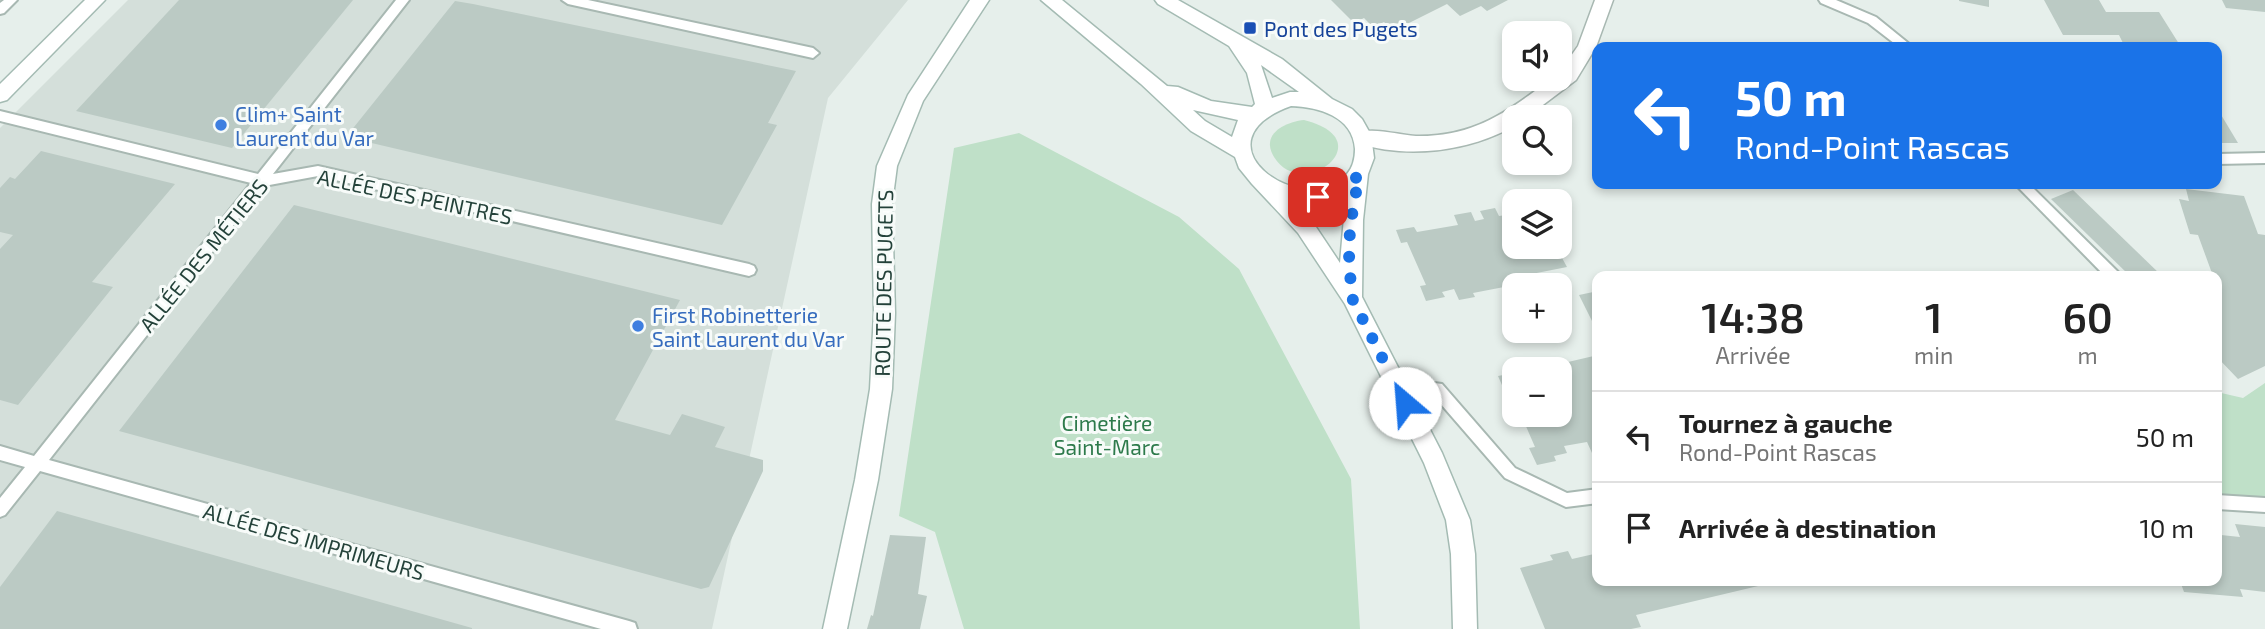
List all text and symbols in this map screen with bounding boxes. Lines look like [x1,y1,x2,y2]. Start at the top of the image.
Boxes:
place label: Pont des Pugets [1264,16,1418,41]
marker: Pont des Pugets [1242,20,1258,36]
map controls [1502,21,1572,427]
button: sound [1502,21,1572,91]
text: 50 m [1735,67,1847,126]
icon: left [1620,70,1711,161]
place label: Clim+ Saint Laurent du Var [235,101,375,150]
button: search [1502,105,1572,175]
marker: Clim+ Saint Laurent du Var [213,117,229,133]
text: Rond-Point Rascas [1735,127,2010,165]
street label: ALLÉE DES PEINTRES [315,163,515,229]
pin [1288,167,1348,227]
street label: ALLÉE DES MÉTIERS [134,174,272,336]
icon: arrive [1299,178,1337,216]
street label: ROUTE DES PUGETS [869,189,897,377]
button: layers [1502,189,1572,259]
button: + [1502,273,1572,343]
text: 14:38 [1701,291,1805,341]
text: 1 [1925,291,1942,341]
text: 60 [2062,291,2113,341]
place label: First Robinetterie Saint Laurent du Var [652,302,845,351]
marker: First Robinetterie Saint Laurent du Var [630,318,646,334]
text: Arrivée [1715,341,1791,369]
text: min [1914,341,1953,369]
text: m [2078,341,2098,369]
button: − [1502,357,1572,427]
position arrow [1368,366,1442,440]
text: Tournez à gauche [1679,407,1893,438]
park label: Cimetière Saint-Marc [1054,410,1160,459]
icon: left [1620,418,1658,456]
text: 50 m [2136,421,2194,452]
text: Rond-Point Rascas [1679,438,1877,466]
street label: ALLÉE DES IMPRIMEURS [201,497,427,585]
icon: arrive [1620,509,1658,547]
text: Arrivée à destination [1679,512,1936,543]
text: 10 m [2139,512,2194,543]

